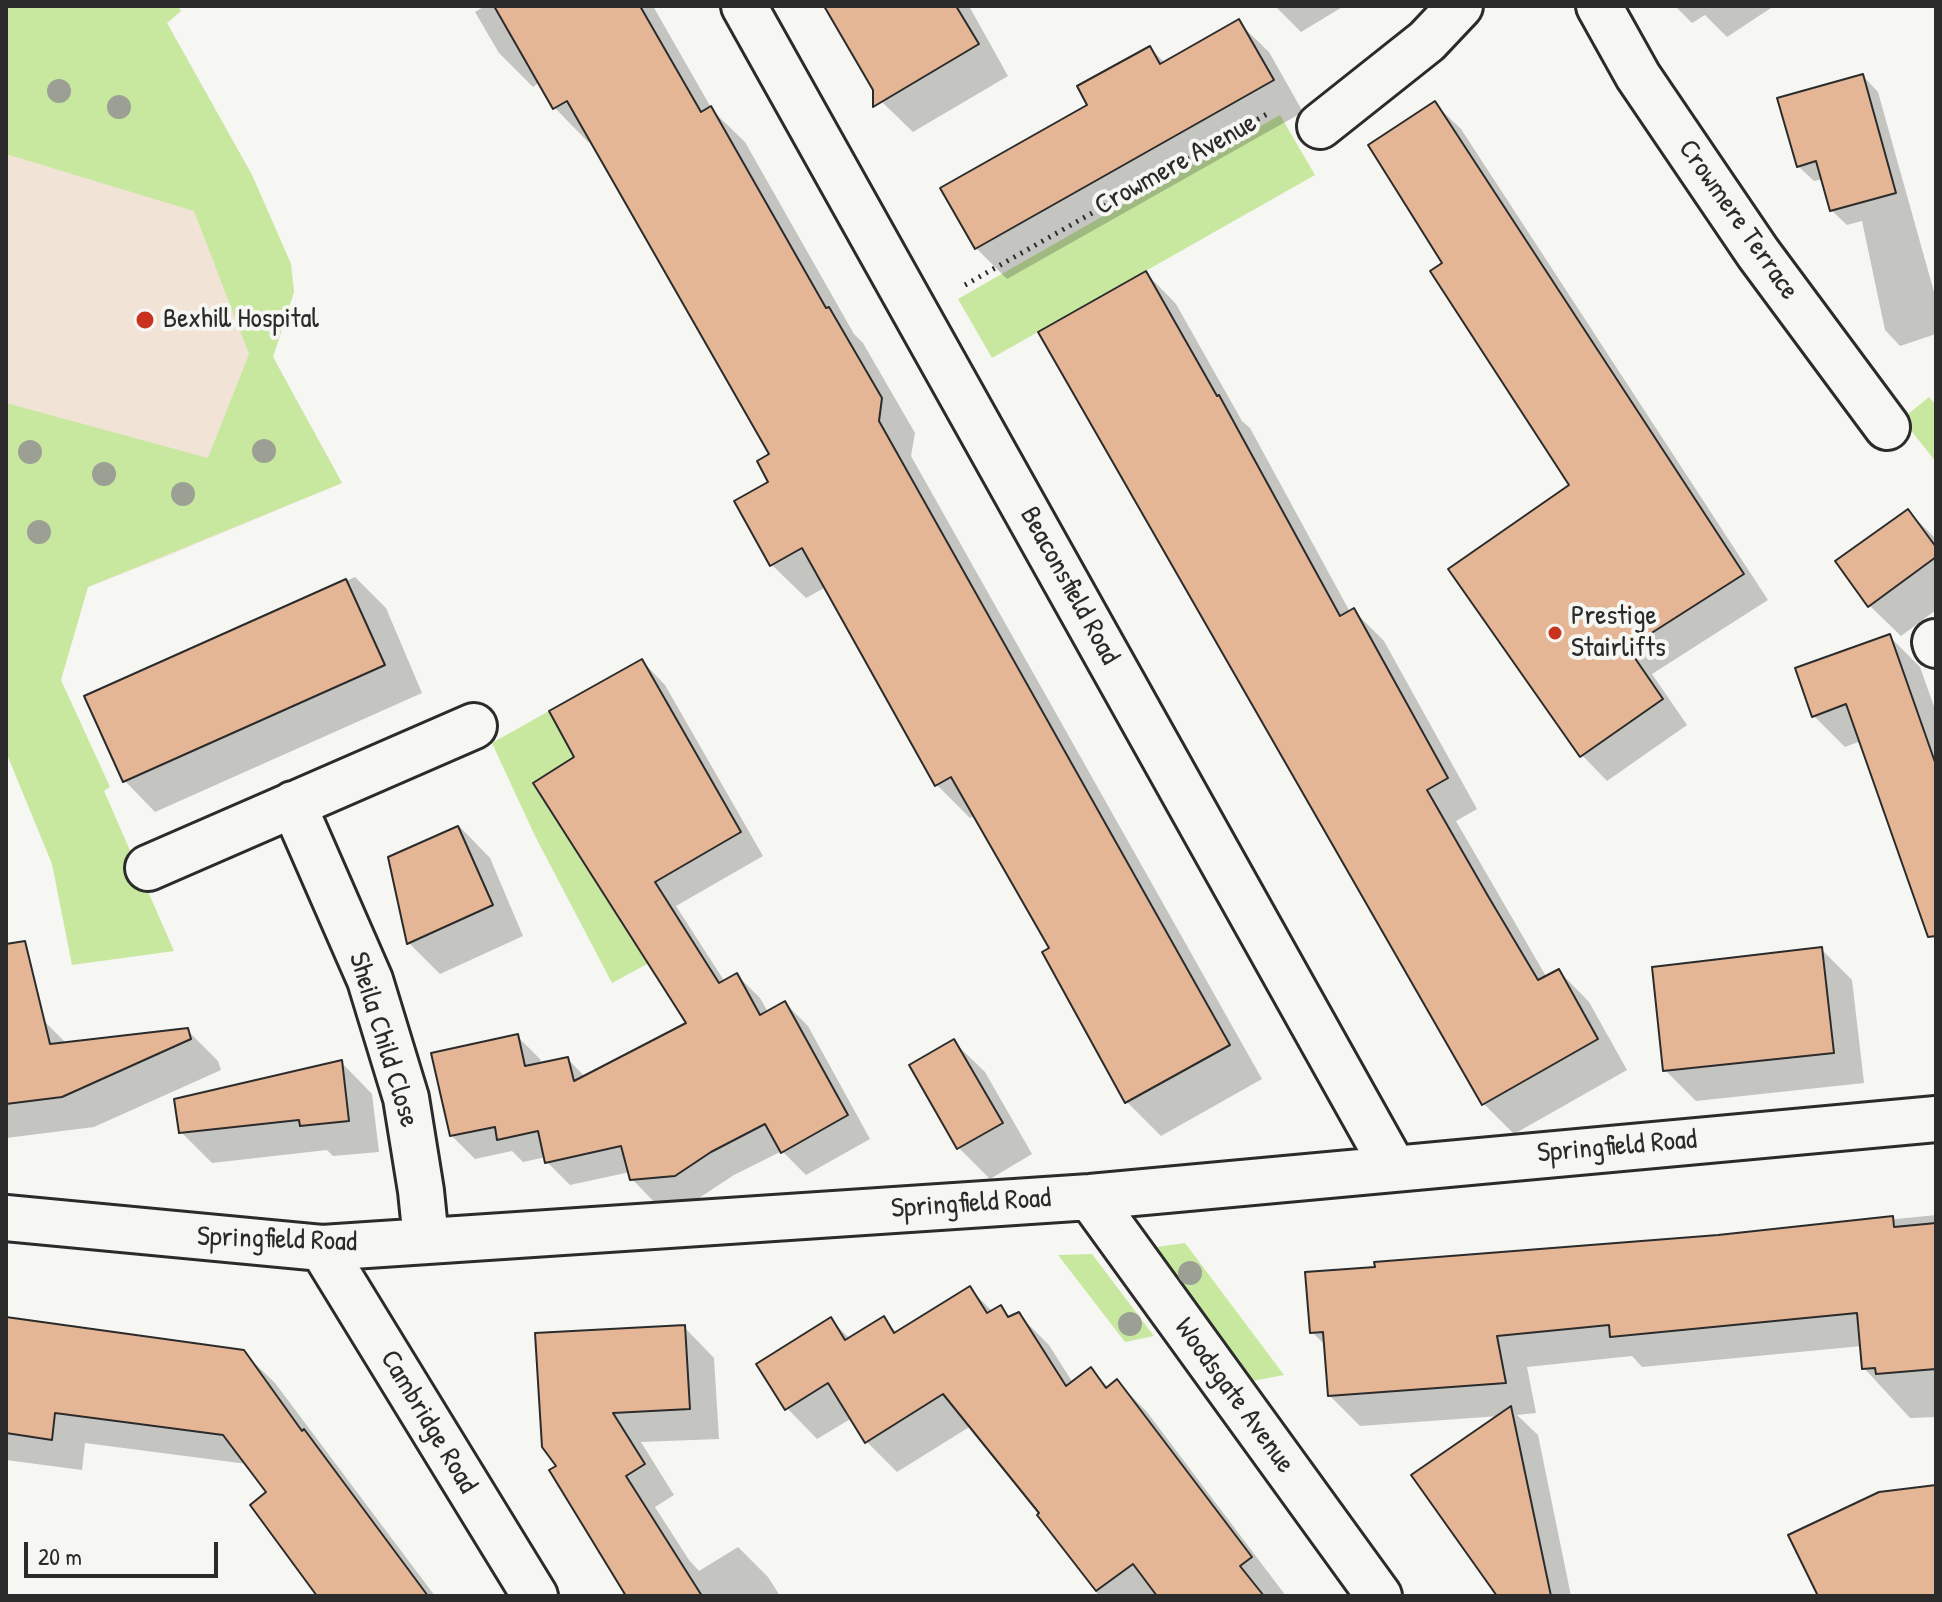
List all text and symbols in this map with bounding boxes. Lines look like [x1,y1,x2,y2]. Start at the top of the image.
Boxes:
street label: Crowmere Avenue [1089,107,1263,223]
street label: Crowmere Terrace [1670,133,1806,307]
place label: Bexhill Hospital [163,303,319,337]
marker: Bexhill Hospital [134,309,156,331]
street label: Beaconsfield Road [1012,501,1126,671]
place label: Prestige Stairlifts [1571,600,1666,666]
marker: Prestige Stairlifts [1546,624,1564,642]
street label: Sheila Child Close [340,949,426,1131]
street label: Springfield Road [1536,1123,1698,1171]
street label: Springfield Road [890,1182,1052,1226]
street label: Springfield Road [196,1220,358,1260]
street label: Woodsgate Avenue [1167,1312,1301,1480]
street label: Cambridge Road [372,1344,484,1500]
scale bar [28,1526,222,1576]
text: 20 m [38,1540,82,1572]

